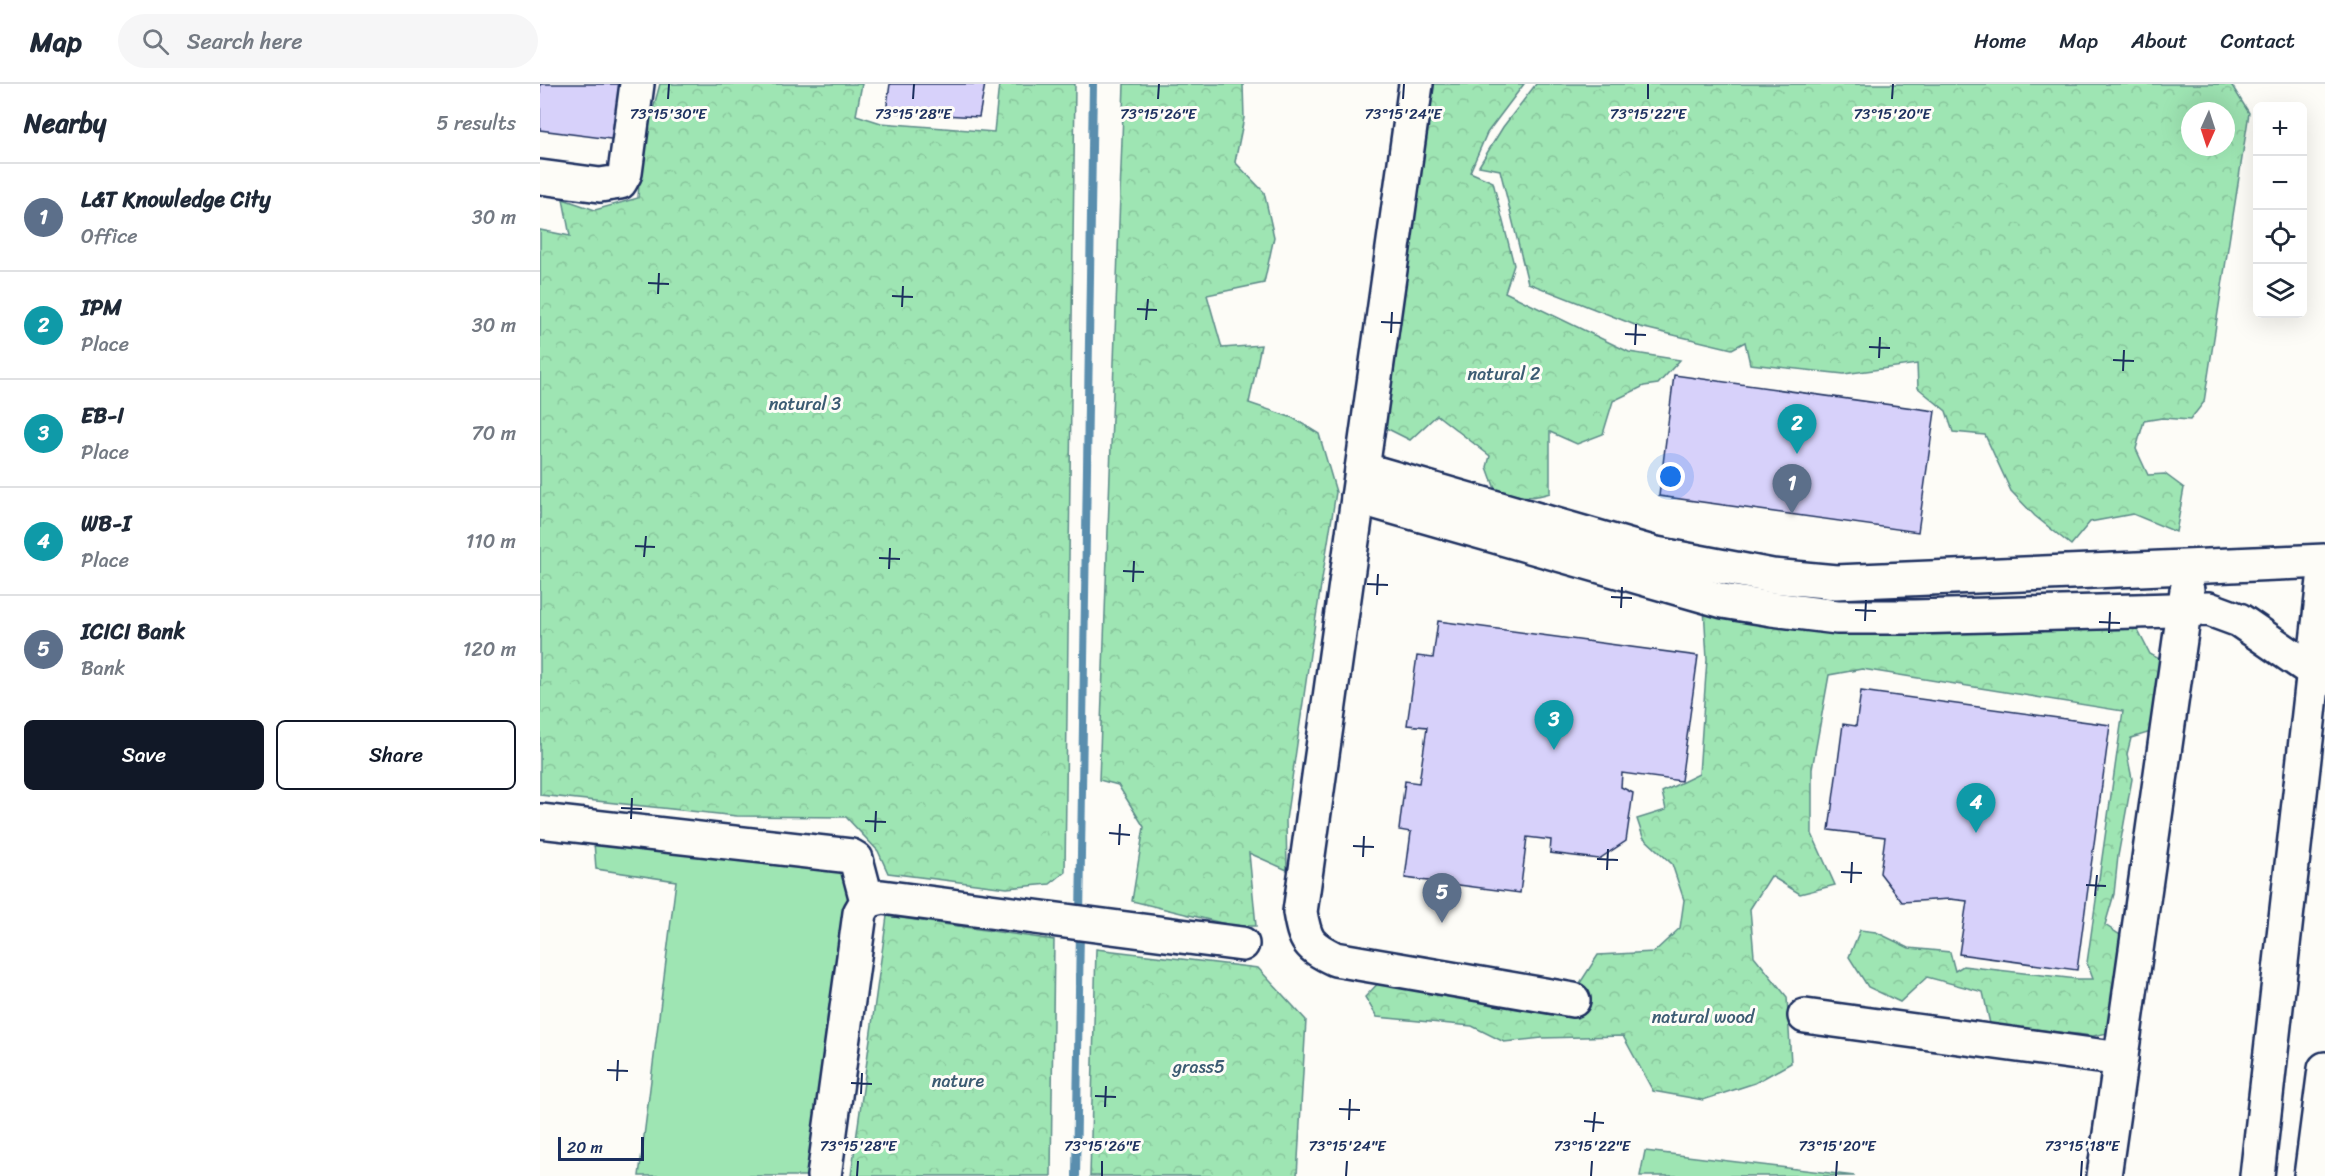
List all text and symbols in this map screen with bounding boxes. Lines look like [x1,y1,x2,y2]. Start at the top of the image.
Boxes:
search box [118,14,538,68]
text: Map [30,17,82,66]
text: Search here [187,22,303,61]
text: Home [1974,22,2026,60]
text: Map [2059,22,2098,60]
text: About [2131,22,2188,60]
text: Contact [2221,22,2295,60]
icon: search [139,25,172,58]
text: Nearby [24,100,106,146]
text: 73°15'30"E [630,101,708,127]
text: 73°15'28"E [875,101,953,127]
text: 73°15'26"E [1120,101,1198,127]
text: 73°15'24"E [1365,101,1443,127]
text: 73°15'22"E [1610,101,1688,127]
text: 73°15'20"E [1853,101,1932,127]
north arrow [2181,102,2235,156]
map controls [2253,102,2307,318]
button: + [2253,102,2307,156]
text: 5 results [437,106,516,141]
button: − [2253,156,2307,210]
text: L&T Knowledge City [81,180,271,219]
text: 1 [39,200,48,235]
text: 30 m [472,200,516,235]
button: locate [2253,210,2307,264]
text: Office [81,219,137,254]
button: layers [2253,264,2307,318]
text: IPM [81,288,122,327]
text: 2 [38,308,49,343]
text: 30 m [472,308,516,343]
text: Place [81,327,129,362]
park label: natural 2 [1468,358,1540,390]
park label: natural 3 [769,388,841,420]
text: EB-I [81,396,124,435]
pin: 2 [1778,404,1816,454]
text: 3 [38,416,49,451]
text: 70 m [471,416,516,451]
text: Place [81,435,129,470]
your location [1656,462,1685,491]
pin: 1 [1772,464,1812,514]
text: WB-I [81,504,131,543]
text: 4 [37,524,50,559]
text: 110 m [466,524,516,559]
text: Place [81,543,129,578]
text: ICICI Bank [81,612,185,651]
text: 5 [37,632,50,667]
text: 120 m [463,632,516,667]
text: Bank [81,651,125,686]
pin: 3 [1534,700,1574,750]
button: Save [24,720,264,790]
button: Share [276,720,516,790]
pin: 4 [1956,784,1996,833]
pin: 5 [1422,874,1462,923]
park label: natural wood [1652,1001,1756,1033]
park label: grass5 [1171,1051,1225,1083]
park label: nature [932,1065,984,1097]
text: 20 m [567,1133,603,1162]
text: 73°15'28"E [820,1133,898,1159]
text: 73°15'26"E [1064,1133,1142,1159]
text: 73°15'24"E [1309,1133,1387,1159]
text: 73°15'22"E [1554,1133,1632,1159]
text: 73°15'20"E [1798,1133,1877,1159]
text: 73°15'18"E [2045,1133,2121,1159]
scale bar [558,1134,644,1162]

